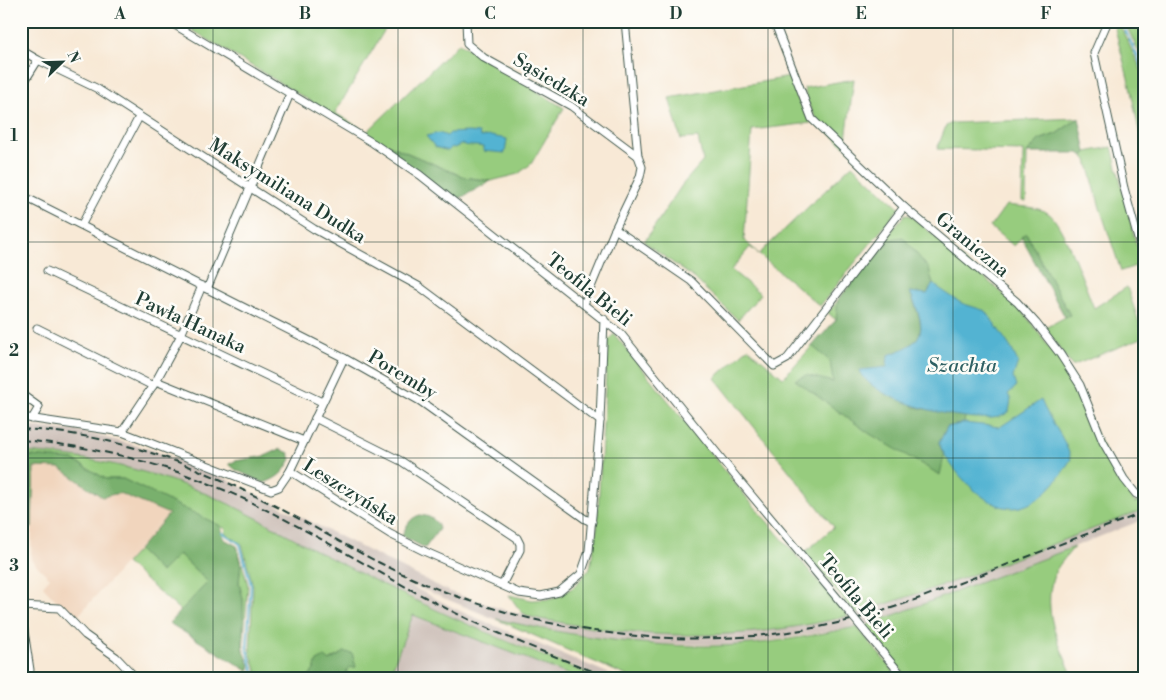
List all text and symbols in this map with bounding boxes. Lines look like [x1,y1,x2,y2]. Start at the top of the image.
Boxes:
text: A [113,4,126,24]
text: B [299,4,311,24]
text: C [484,4,496,24]
text: D [670,4,683,24]
text: E [855,4,867,24]
text: F [1040,4,1052,24]
north arrow [38,38,88,88]
street label: Sąsiedzka [509,48,594,112]
text: N [63,49,83,66]
text: 1 [10,126,18,146]
street label: Maksymiliana Dudka [204,133,371,249]
street label: Graniczna [931,207,1014,283]
street label: Teofila Bieli [542,248,637,332]
street label: Pawła Hanaka [131,287,250,359]
text: 2 [9,341,19,361]
street label: Poremby [364,345,442,405]
water label: Szachta [927,354,998,379]
street label: Leszczyńska [299,453,403,531]
street label: Teofila Bieli [814,549,899,644]
text: 3 [9,556,19,576]

